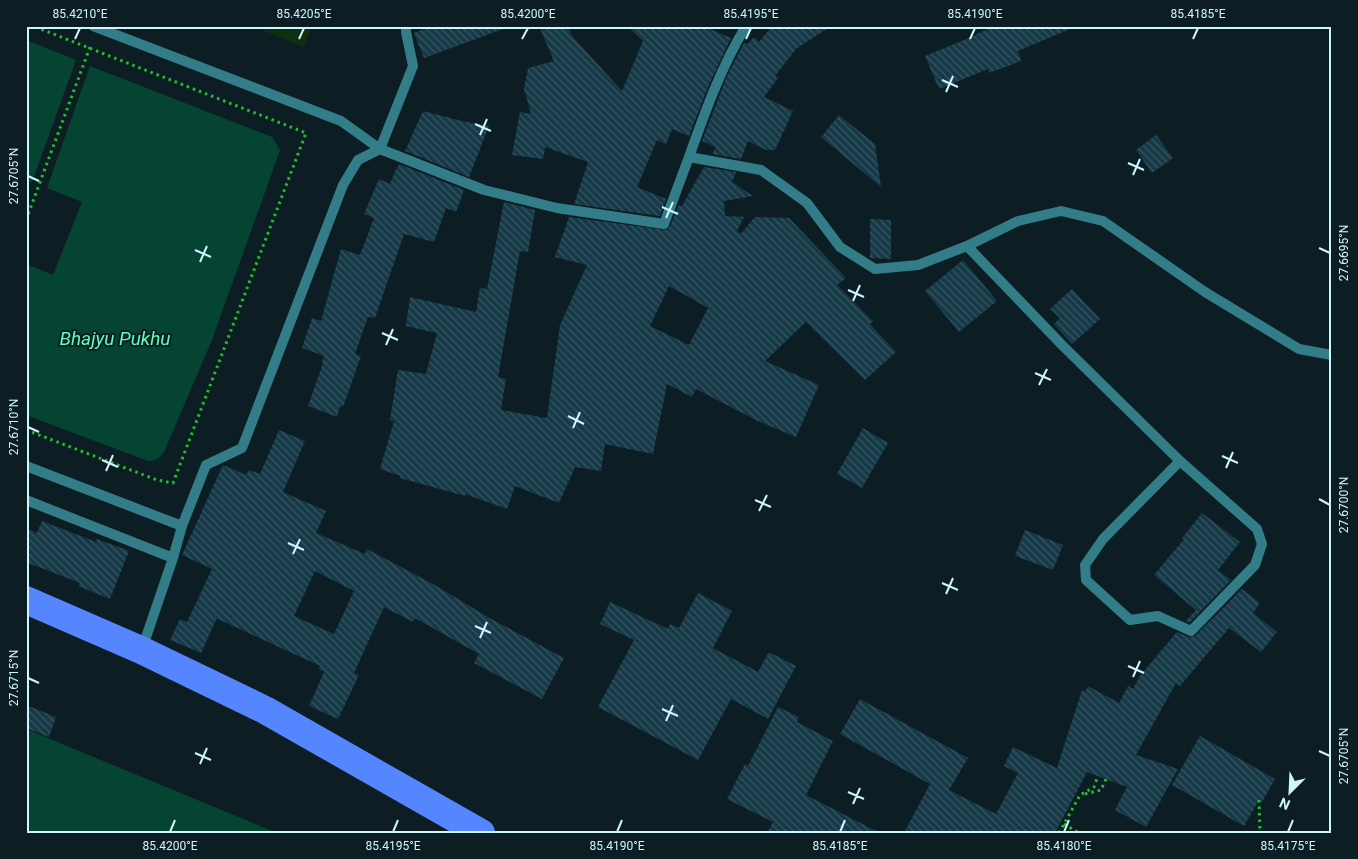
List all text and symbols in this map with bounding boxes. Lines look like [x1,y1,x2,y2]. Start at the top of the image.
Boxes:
text: 85.4210°E [53,7,108,21]
text: 85.4205°E [277,7,332,21]
text: 85.4200°E [501,7,556,21]
text: 85.4195°E [724,7,779,21]
text: 85.4190°E [948,7,1003,21]
text: 85.4185°E [1171,7,1226,21]
text: 27.6705°N [7,148,21,204]
text: 27.6695°N [1337,225,1351,281]
water label: Bhajyu Pukhu [59,327,171,350]
text: 27.6710°N [7,399,21,455]
text: 27.6700°N [1337,477,1351,533]
text: 27.6715°N [7,650,21,706]
text: 27.6705°N [1337,728,1351,784]
north arrow [1266,766,1316,816]
text: N [1277,795,1292,813]
text: 85.4200°E [143,839,198,853]
text: 85.4195°E [366,839,421,853]
text: 85.4190°E [590,839,645,853]
text: 85.4185°E [813,839,868,853]
text: 85.4180°E [1037,839,1092,853]
text: 85.4175°E [1261,839,1316,853]

